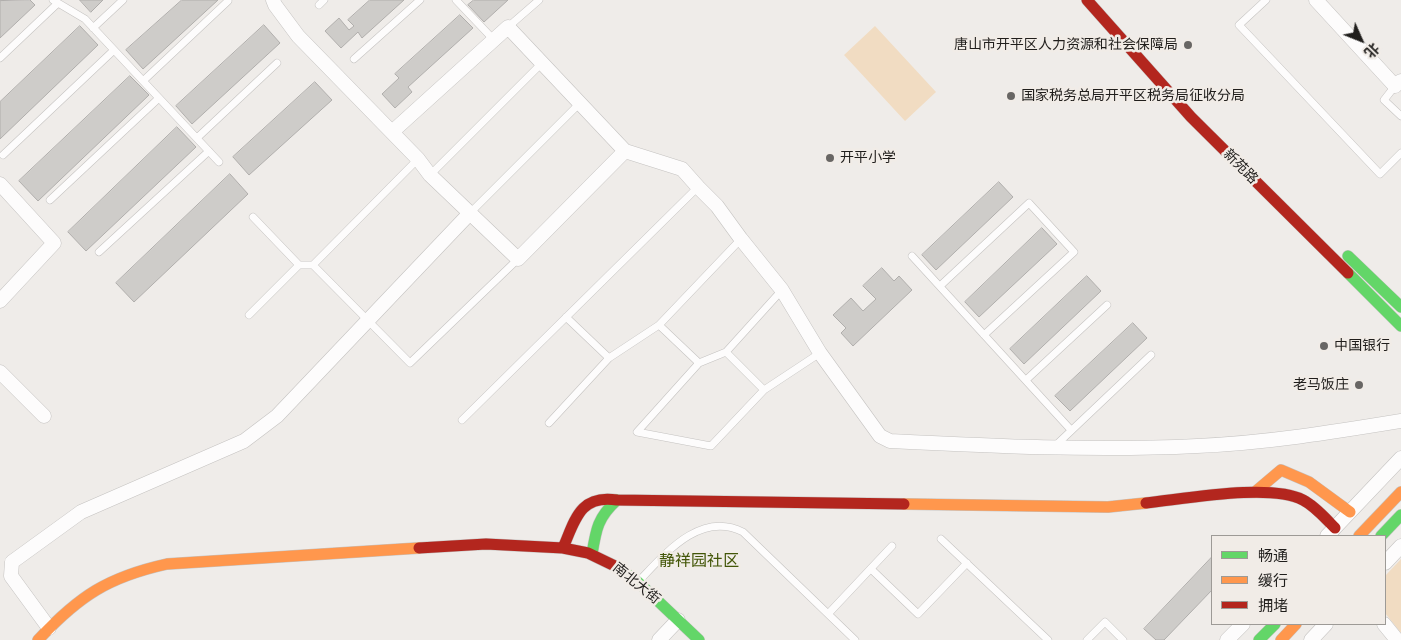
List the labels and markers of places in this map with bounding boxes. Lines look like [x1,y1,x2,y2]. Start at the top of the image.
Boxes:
place label: 唐山市开平区人力资源和社会保障局 [954,37,1178,53]
marker: 唐山市开平区人力资源和社会保障局 [1182,39,1194,51]
place label: 国家税务总局开平区税务局征收分局 [1021,88,1245,104]
marker: 国家税务总局开平区税务局征收分局 [1005,90,1017,102]
place label: 开平小学 [840,150,896,166]
marker: 开平小学 [824,152,836,164]
place label: 中国银行 [1334,338,1390,354]
marker: 中国银行 [1318,340,1330,352]
place label: 老马饭庄 [1293,377,1349,393]
marker: 老马饭庄 [1353,379,1365,391]

